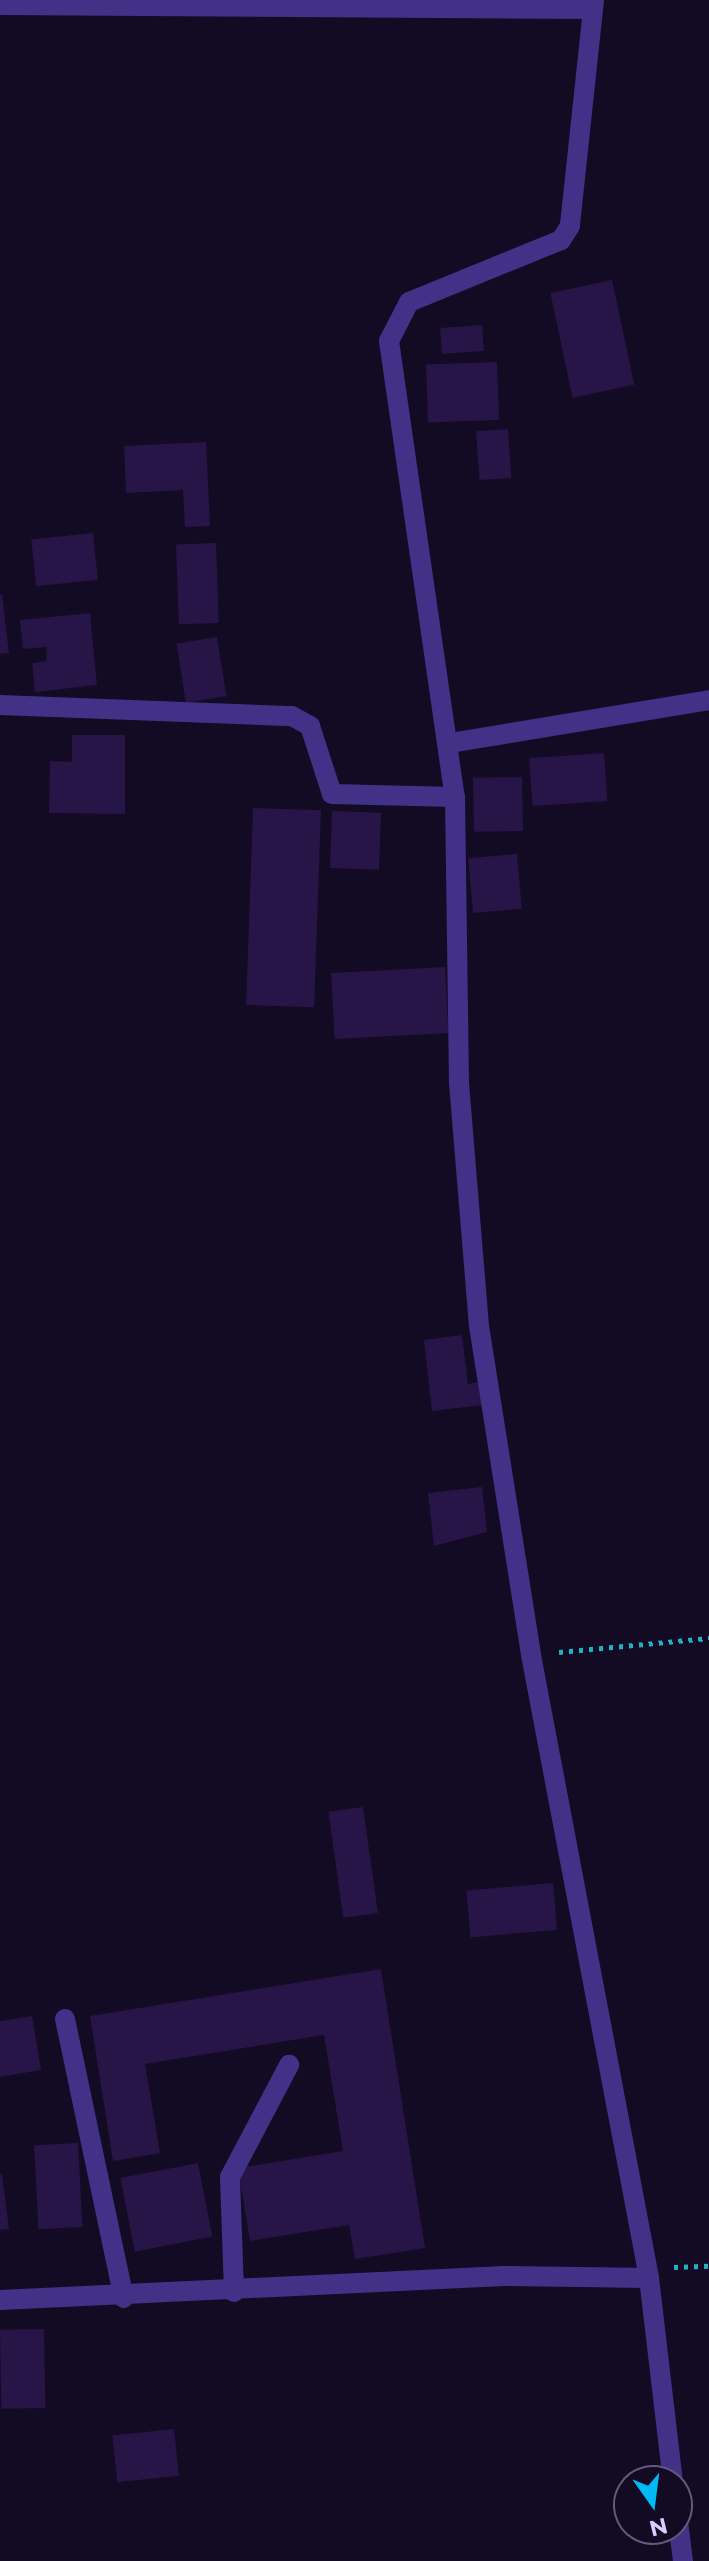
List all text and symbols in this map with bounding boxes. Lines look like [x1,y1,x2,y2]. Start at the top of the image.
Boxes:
north arrow [613,2465,693,2545]
text: N [647,2512,670,2542]

